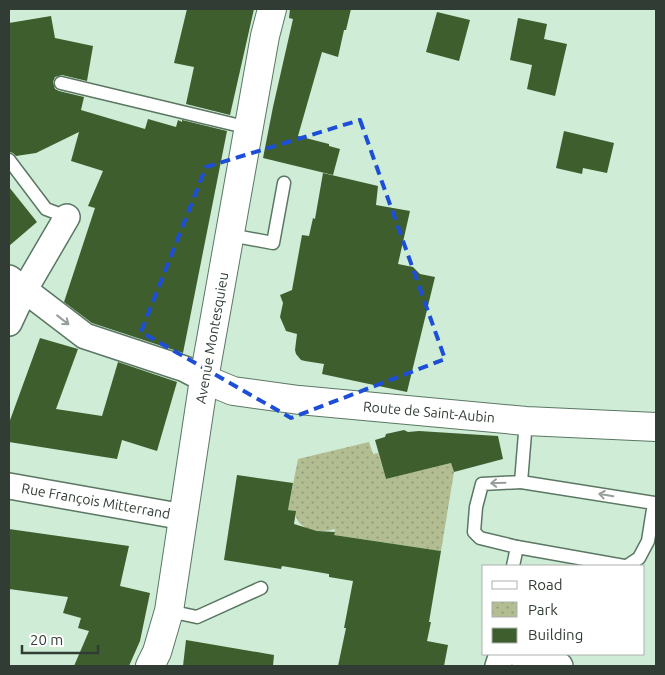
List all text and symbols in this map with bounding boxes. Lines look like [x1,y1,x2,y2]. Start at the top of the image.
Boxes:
street label: Avenue Montesquieu [193,271,231,405]
one-way arrow [56,314,69,325]
street label: Route de Saint-Aubin [362,398,496,426]
one-way arrow [491,478,507,488]
street label: Rue François Mitterrand [20,480,172,522]
one-way arrow [598,490,614,500]
legend [482,565,645,655]
text: Road [528,576,563,593]
text: Park [528,601,558,618]
scale bar [22,622,99,654]
text: Building [528,626,583,643]
text: 20 m [30,631,63,648]

